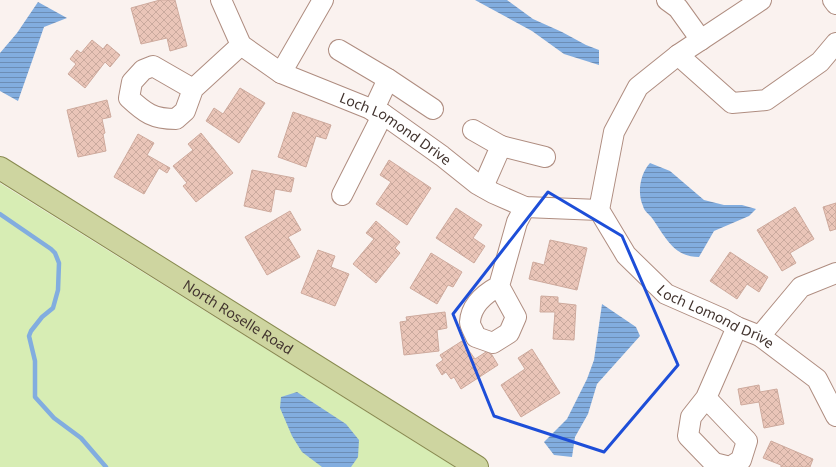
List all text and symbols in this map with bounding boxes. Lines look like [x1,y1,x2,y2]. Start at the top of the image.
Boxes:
street label: Loch Lomond Drive [337,88,456,169]
street label: North Roselle Road [180,275,297,358]
street label: Loch Lomond Drive [653,280,778,352]

